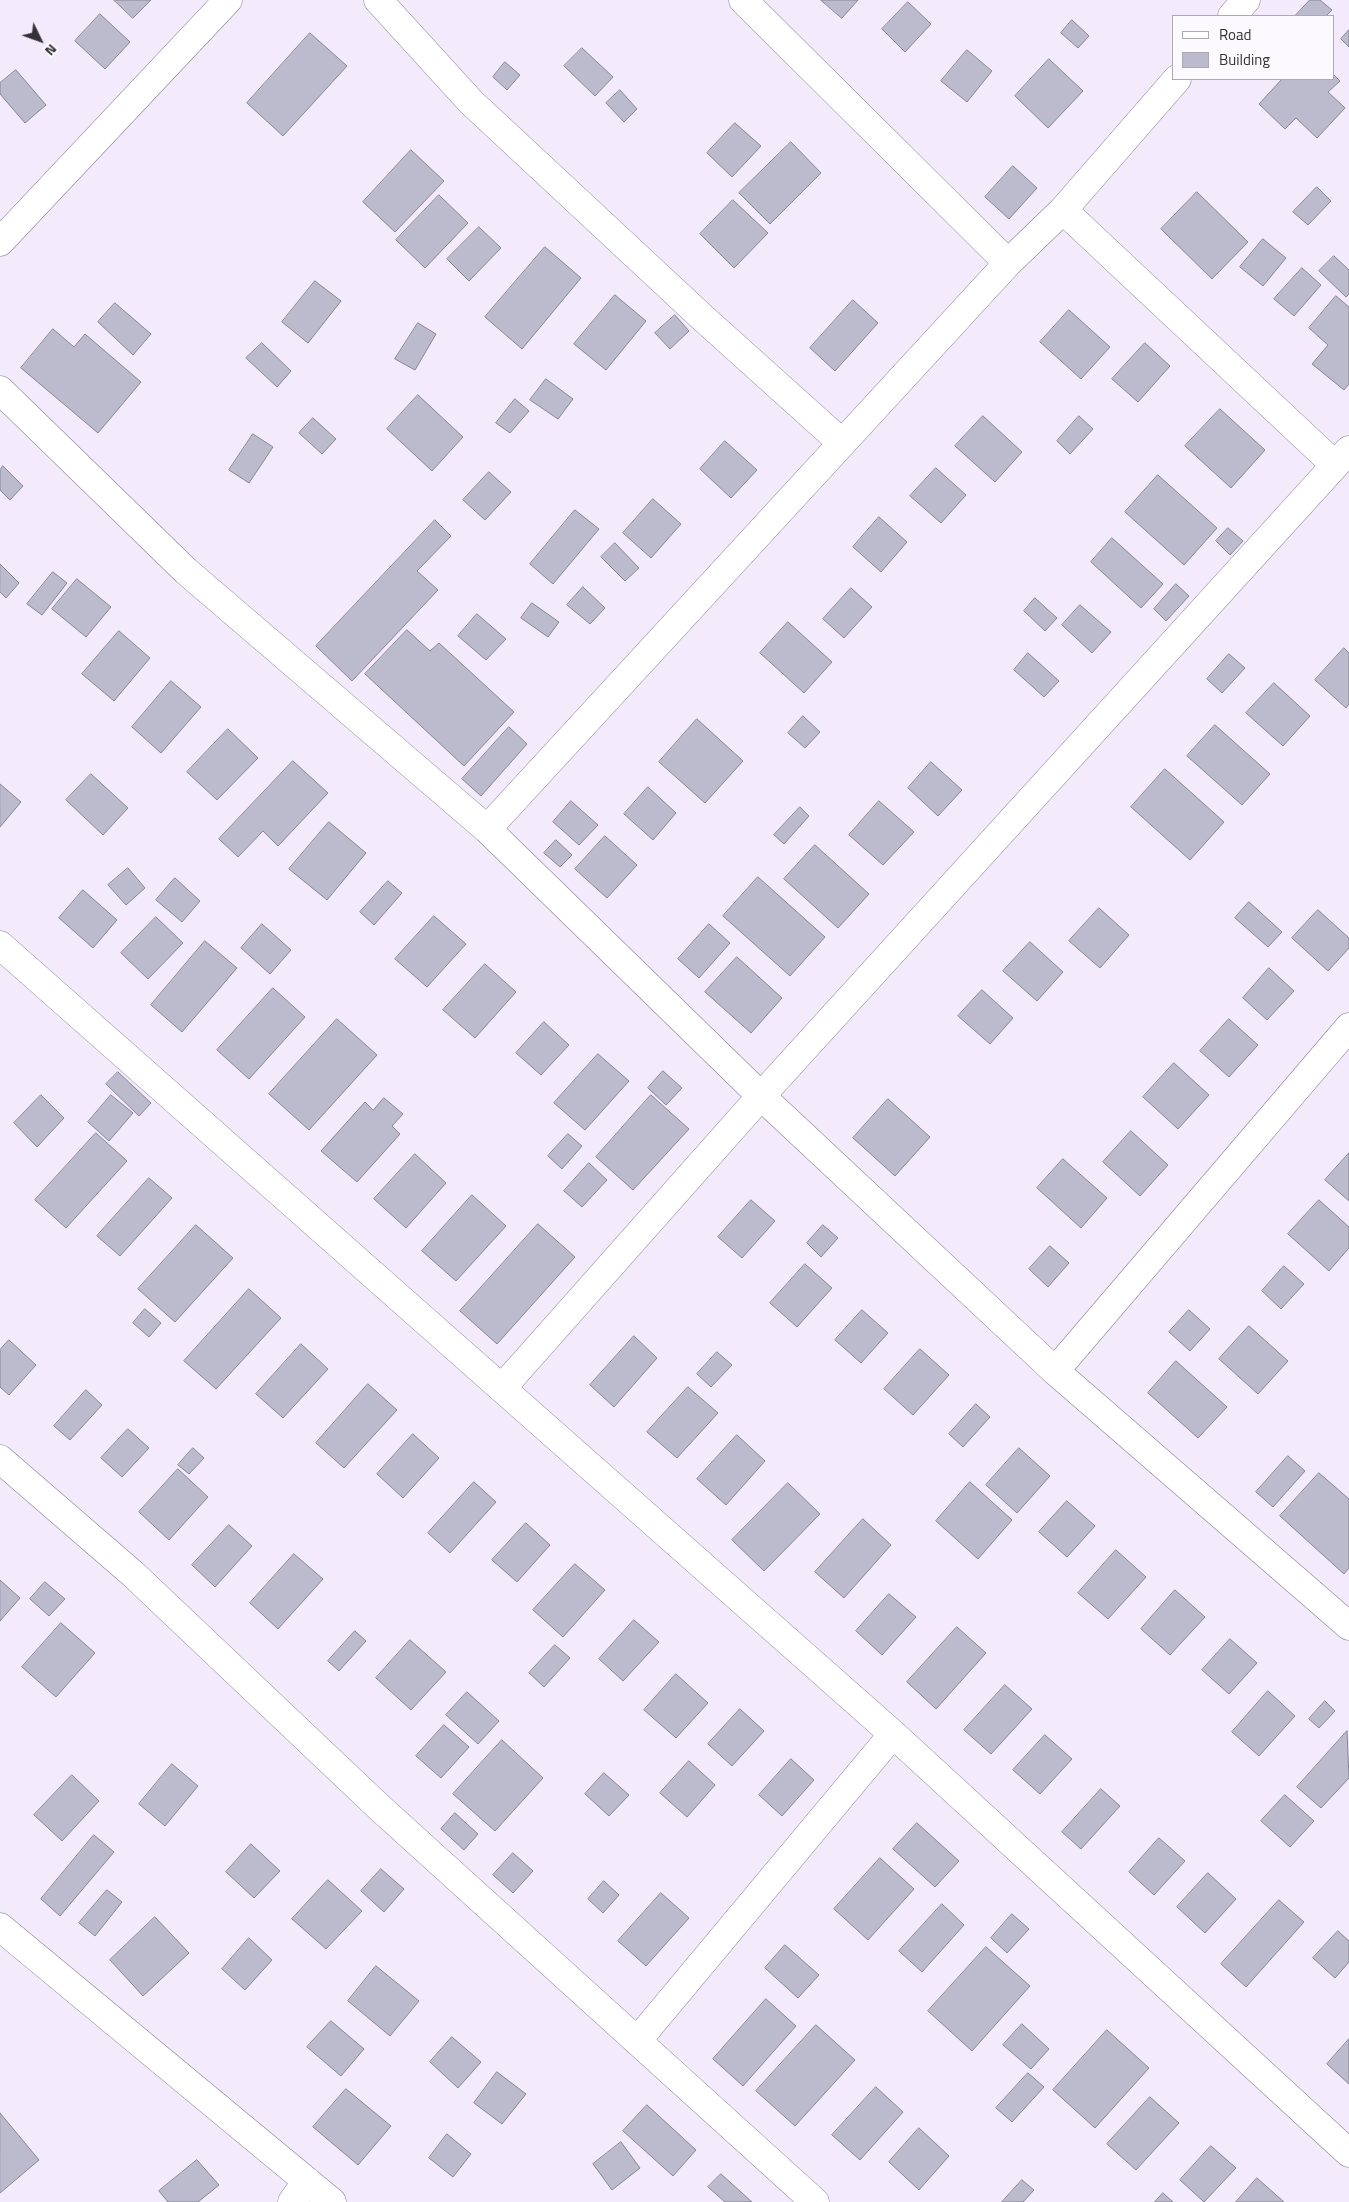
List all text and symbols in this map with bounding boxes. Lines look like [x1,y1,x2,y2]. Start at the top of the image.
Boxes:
north arrow [15,15,65,65]
legend [1172,15,1334,80]
text: Road [1219,23,1251,46]
text: N [40,40,63,61]
text: Building [1219,48,1270,71]

